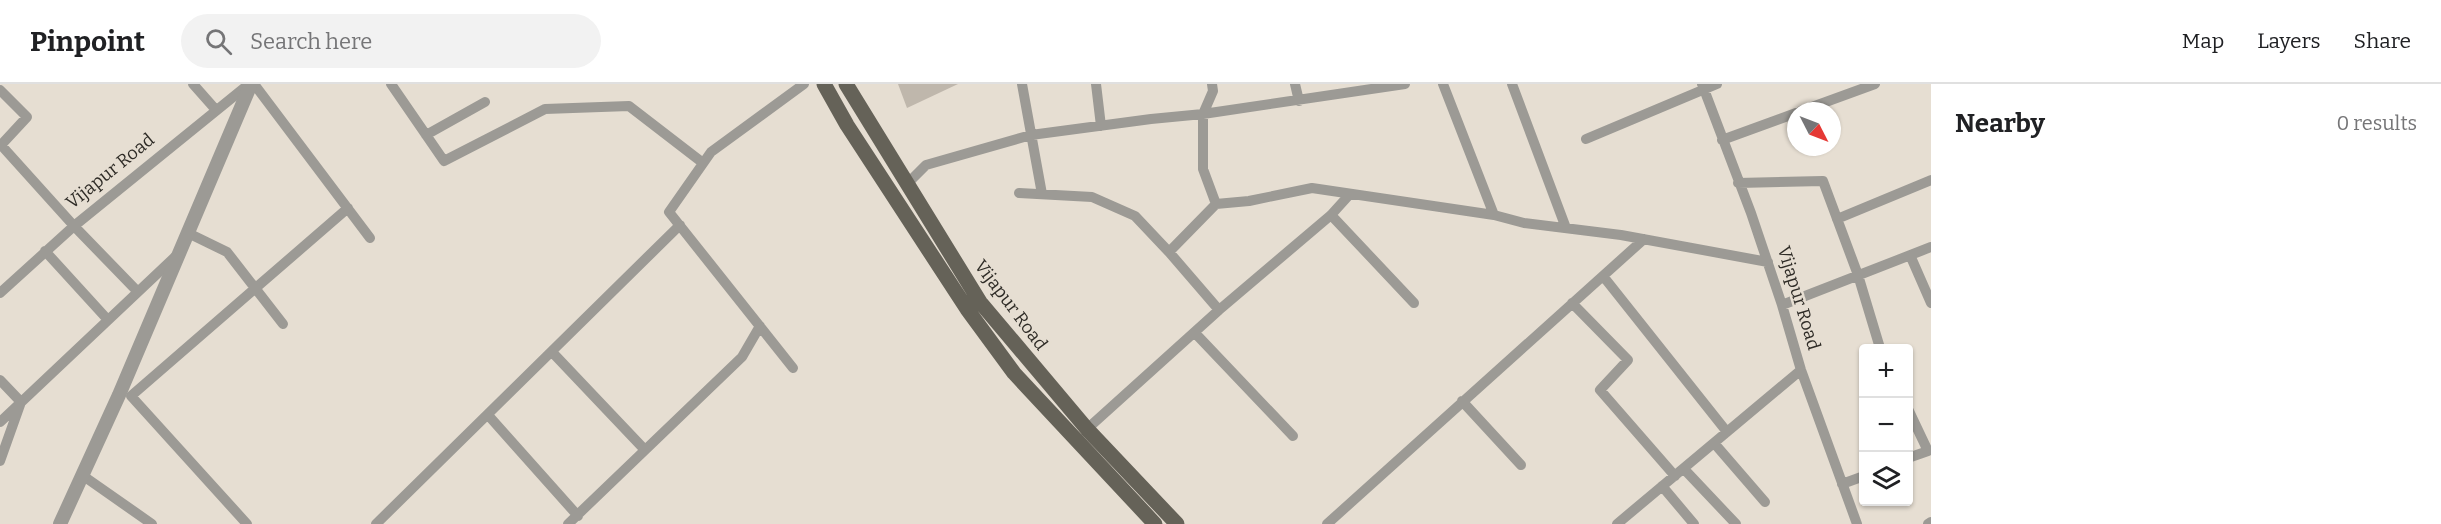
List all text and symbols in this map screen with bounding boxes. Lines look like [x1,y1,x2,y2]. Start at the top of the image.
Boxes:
search box [181,14,601,68]
text: Pinpoint [30,25,145,58]
icon: search [202,25,235,58]
text: Search here [250,28,372,55]
text: Map [2182,28,2224,54]
text: Layers [2257,28,2321,54]
text: Share [2354,28,2411,54]
north arrow [1787,102,1841,156]
text: Nearby [1955,108,2045,139]
text: 0 results [2337,111,2417,135]
street label: Vijapur Road [61,128,159,213]
street label: Vijapur Road [1773,243,1825,353]
street label: Vijapur Road [970,255,1052,355]
map controls [1859,344,1913,506]
button: + [1859,344,1913,398]
button: − [1859,398,1913,452]
button: layers [1859,452,1913,506]

